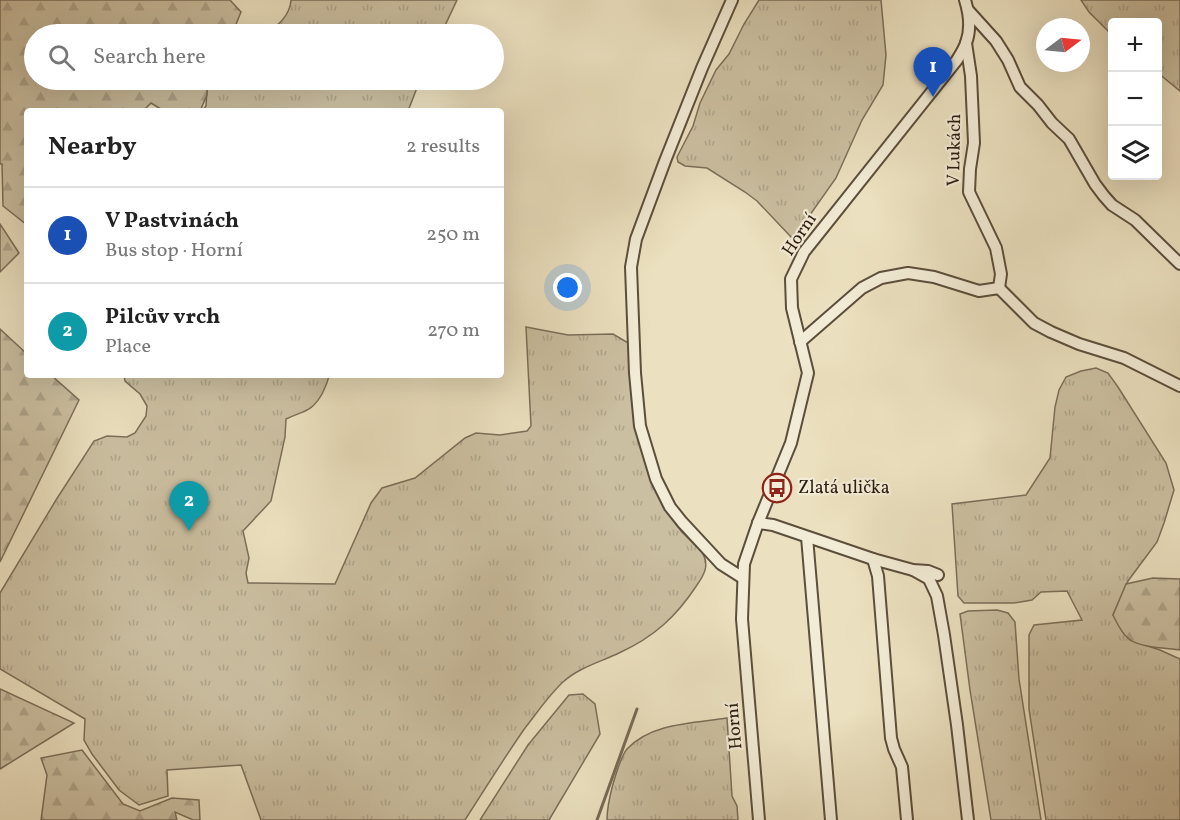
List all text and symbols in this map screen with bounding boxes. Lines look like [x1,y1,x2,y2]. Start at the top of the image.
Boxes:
north arrow [1036,18,1090,72]
map controls [1108,18,1162,180]
button: + [1108,18,1162,72]
search box [24,24,504,90]
icon: search [45,41,78,74]
text: Search here [93,42,206,73]
pin: 1 [914,48,952,97]
button: − [1108,72,1162,126]
street label: V Lukách [942,113,968,187]
button: layers [1108,126,1162,180]
text: Nearby [48,129,137,165]
text: 2 results [406,133,480,161]
text: V Pastvinách [105,206,239,237]
street label: Horní [777,208,824,261]
text: 1 [63,221,72,249]
text: 250 m [426,221,480,249]
text: Bus stop · Horní [105,237,243,265]
your location [553,273,582,302]
text: Pilcův vrch [105,302,220,333]
text: 2 [62,317,73,345]
text: 270 m [427,317,480,345]
text: Place [105,333,151,361]
bus stop icon: Zlatá ulička [761,472,793,504]
place label: Zlatá ulička [798,476,890,501]
pin: 2 [170,482,208,531]
street label: Horní [720,701,749,750]

